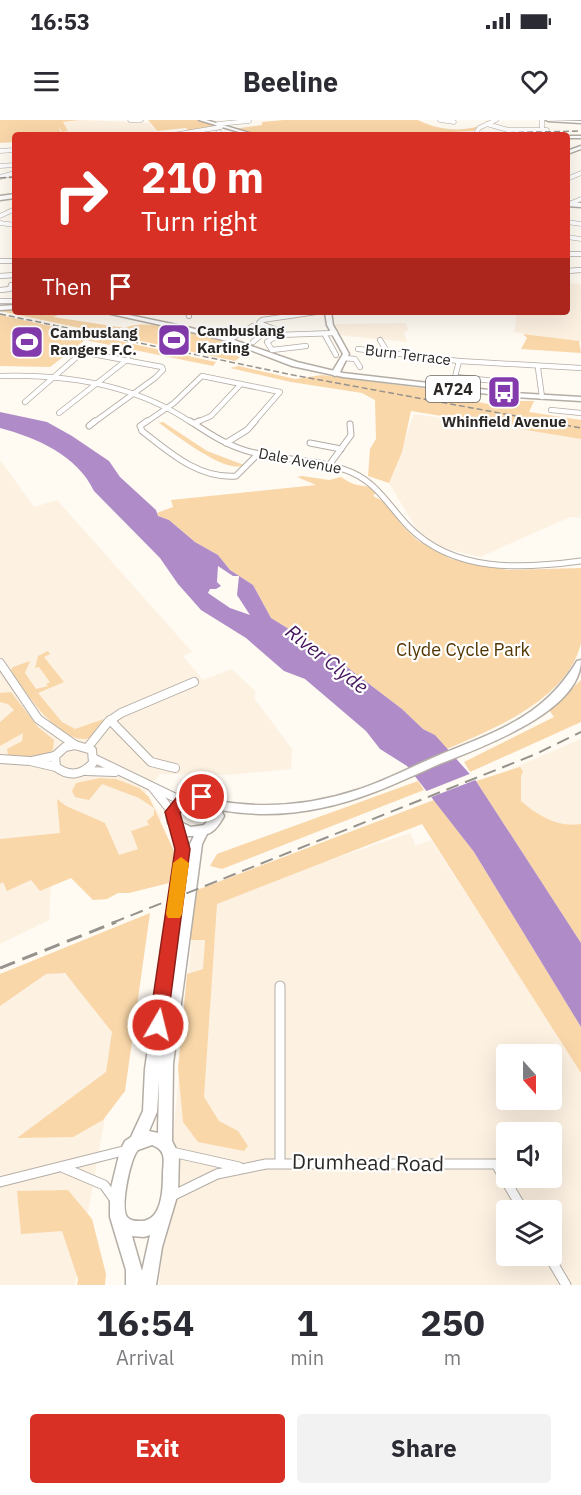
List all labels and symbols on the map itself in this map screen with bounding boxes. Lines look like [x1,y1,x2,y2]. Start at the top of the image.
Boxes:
place label: Cambuslang Karting [197,321,285,357]
sports icon: Cambuslang Karting [156,322,192,358]
place label: Cambuslang Rangers F.C. [50,323,138,359]
sports icon: Cambuslang Rangers F.C. [9,324,45,360]
street label: Burn Terrace [364,340,452,369]
bus stop icon: Whinfield Avenue [486,374,522,410]
road number: A724 [426,376,480,402]
place label: Whinfield Avenue [442,412,566,431]
street label: Dale Avenue [257,443,343,478]
water label: River Clyde [280,618,374,699]
park label: Clyde Cycle Park [396,638,530,661]
pin [176,771,227,822]
position arrow [126,993,190,1057]
north arrow [496,1044,562,1110]
street label: Drumhead Road [292,1147,444,1177]

